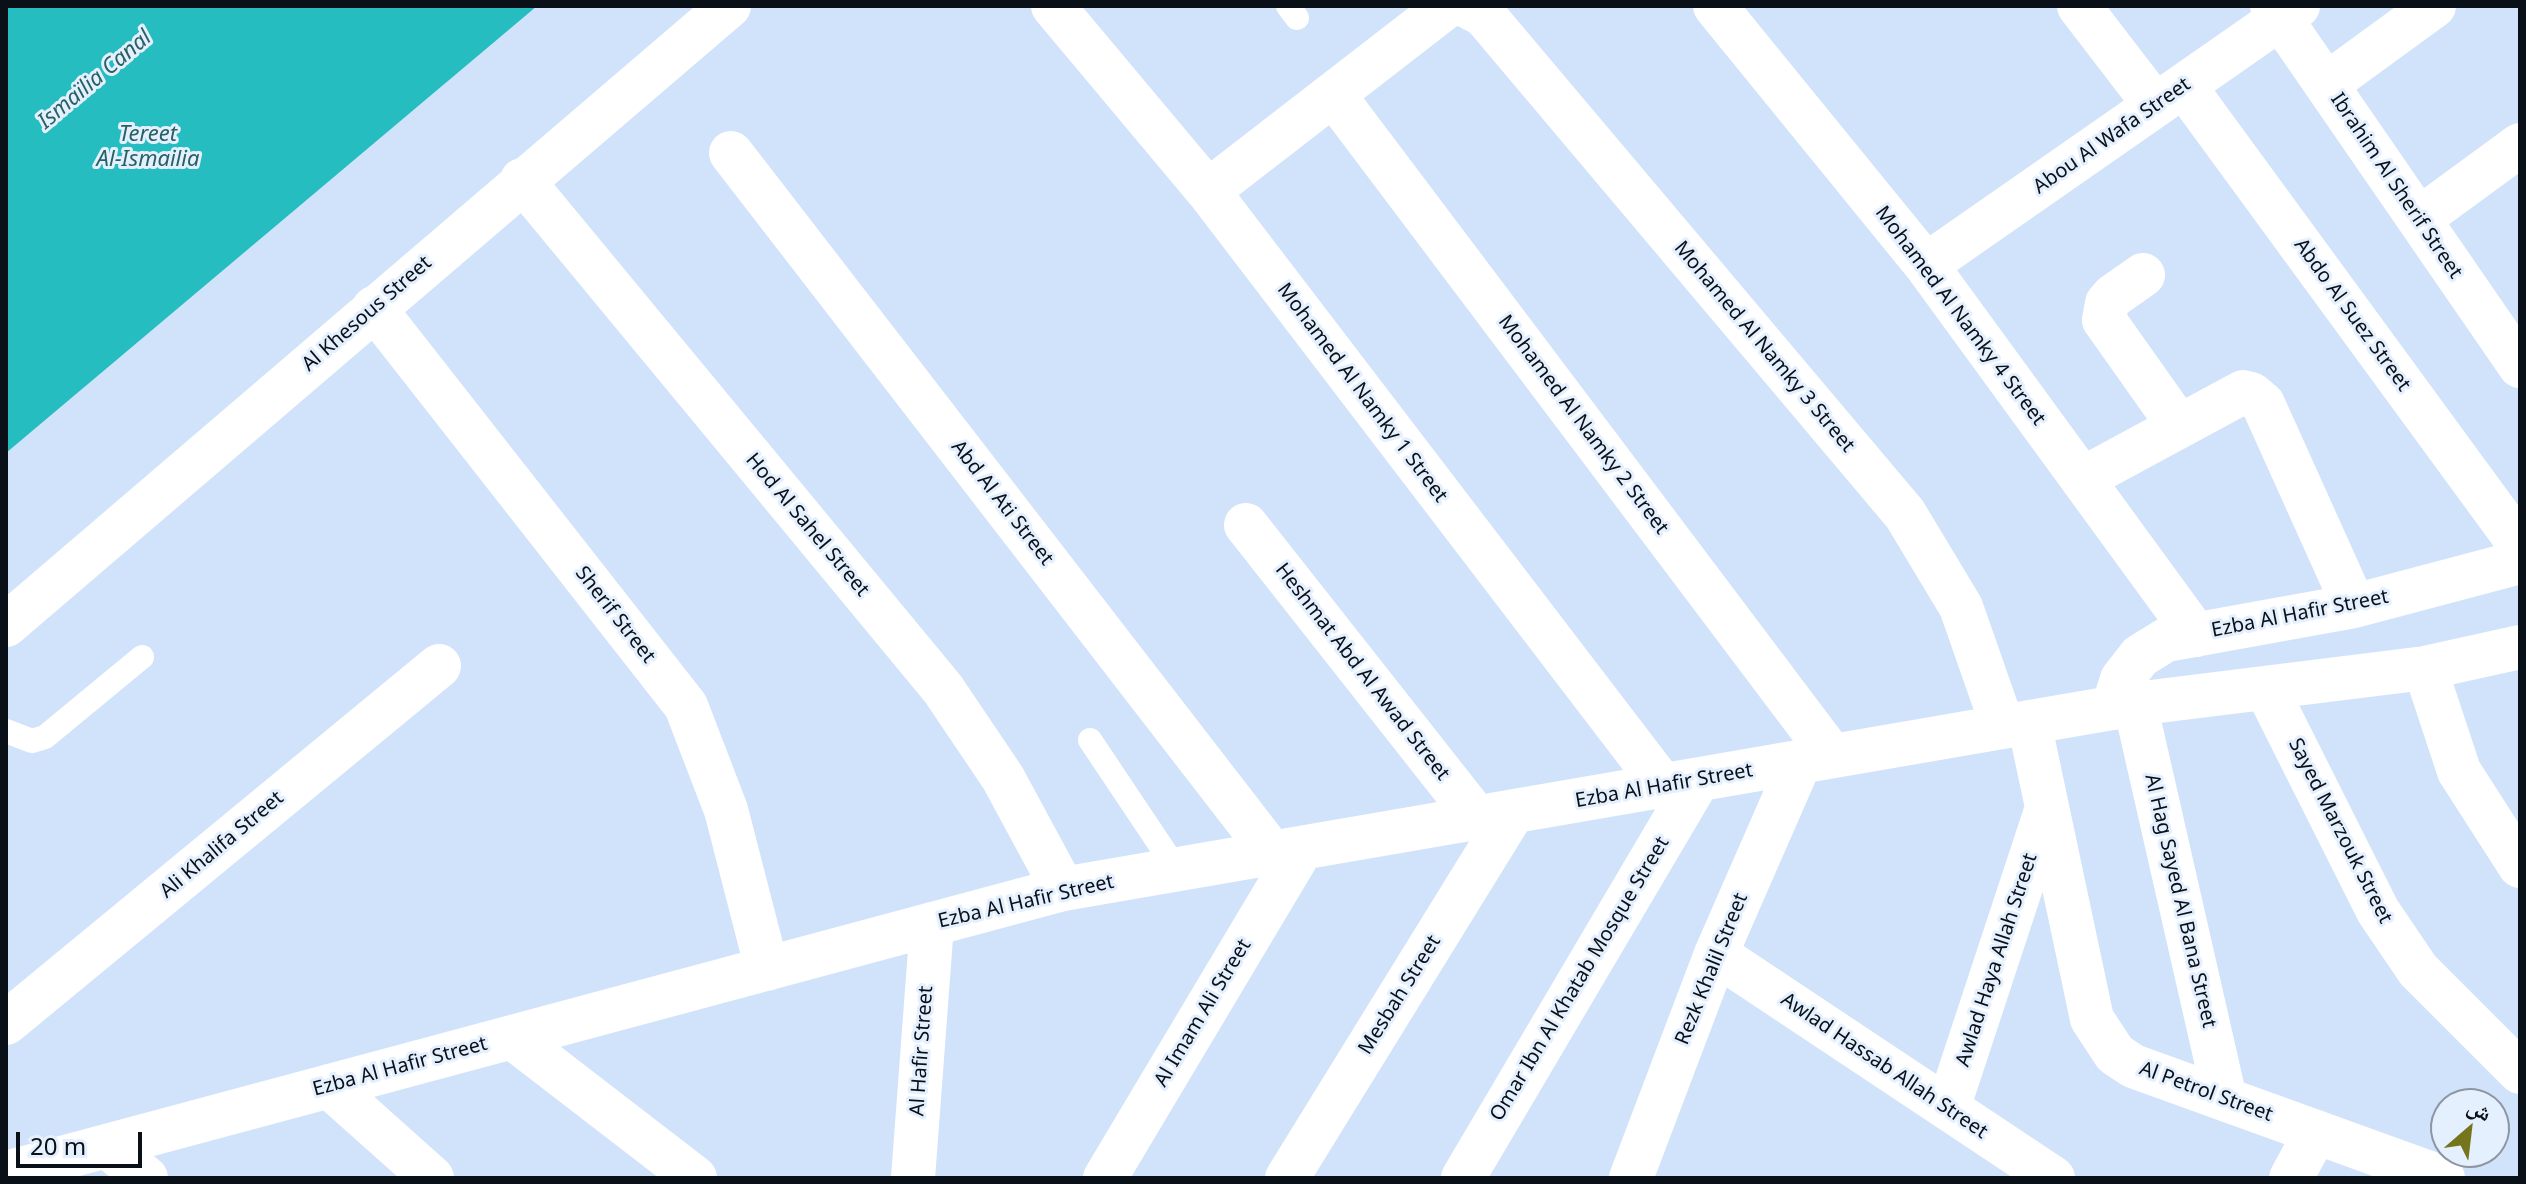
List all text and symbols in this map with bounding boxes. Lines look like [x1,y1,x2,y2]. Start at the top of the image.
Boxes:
water label: Ismaïlia Canal [33,25,157,135]
street label: Abou Al Wafa Street [2029,73,2195,199]
street label: Ibrahim Al Sherif Street [2325,89,2467,283]
water label: Tereet Al-Ismailia [97,122,199,174]
street label: Mohamed Al Namky 4 Street [1870,202,2050,430]
street label: Abdo Al Suez Street [2289,234,2415,396]
street label: Mohamed Al Namky 3 Street [1669,237,1859,457]
street label: Al Khesous Street [297,251,437,377]
street label: Mohamed Al Namky 1 Street [1272,279,1452,507]
street label: Mohamed Al Namky 2 Street [1493,311,1673,539]
street label: Abd Al Ati Street [946,436,1058,570]
street label: Hod Al Sahel Street [740,448,874,602]
street label: Heshmat Abd Al Awad Street [1270,559,1454,785]
street label: Sherif Street [570,562,660,668]
street label: Ezba Al Hafir Street [2209,585,2391,643]
street label: Sayed Marzouk Street [2283,735,2397,927]
street label: Ezba Al Hafir Street [1573,759,1755,813]
street label: Al Hag Sayed Al Bana Street [2139,772,2221,1030]
street label: Ali Khalifa Street [155,786,289,904]
street label: Omar Ibn Al Khatab Mosque Street [1485,832,1675,1126]
street label: Awlad Haya Allah Street [1951,850,2043,1070]
street label: Ezba Al Hafir Street [936,870,1116,934]
street label: Rezk Khalil Street [1671,890,1753,1048]
street label: Mesbah Street [1354,931,1446,1059]
street label: Al Imam Ali Street [1149,935,1257,1091]
street label: Al Hafir Street [905,985,939,1117]
street label: Awlad Hassab Allah Street [1776,988,1992,1144]
street label: Ezba Al Hafir Street [310,1032,490,1102]
street label: Al Petrol Street [2136,1057,2276,1127]
north arrow [2430,1088,2510,1168]
text: ش [2463,1090,2498,1127]
scale bar [20,1116,146,1166]
text: 20 m [30,1129,86,1162]

